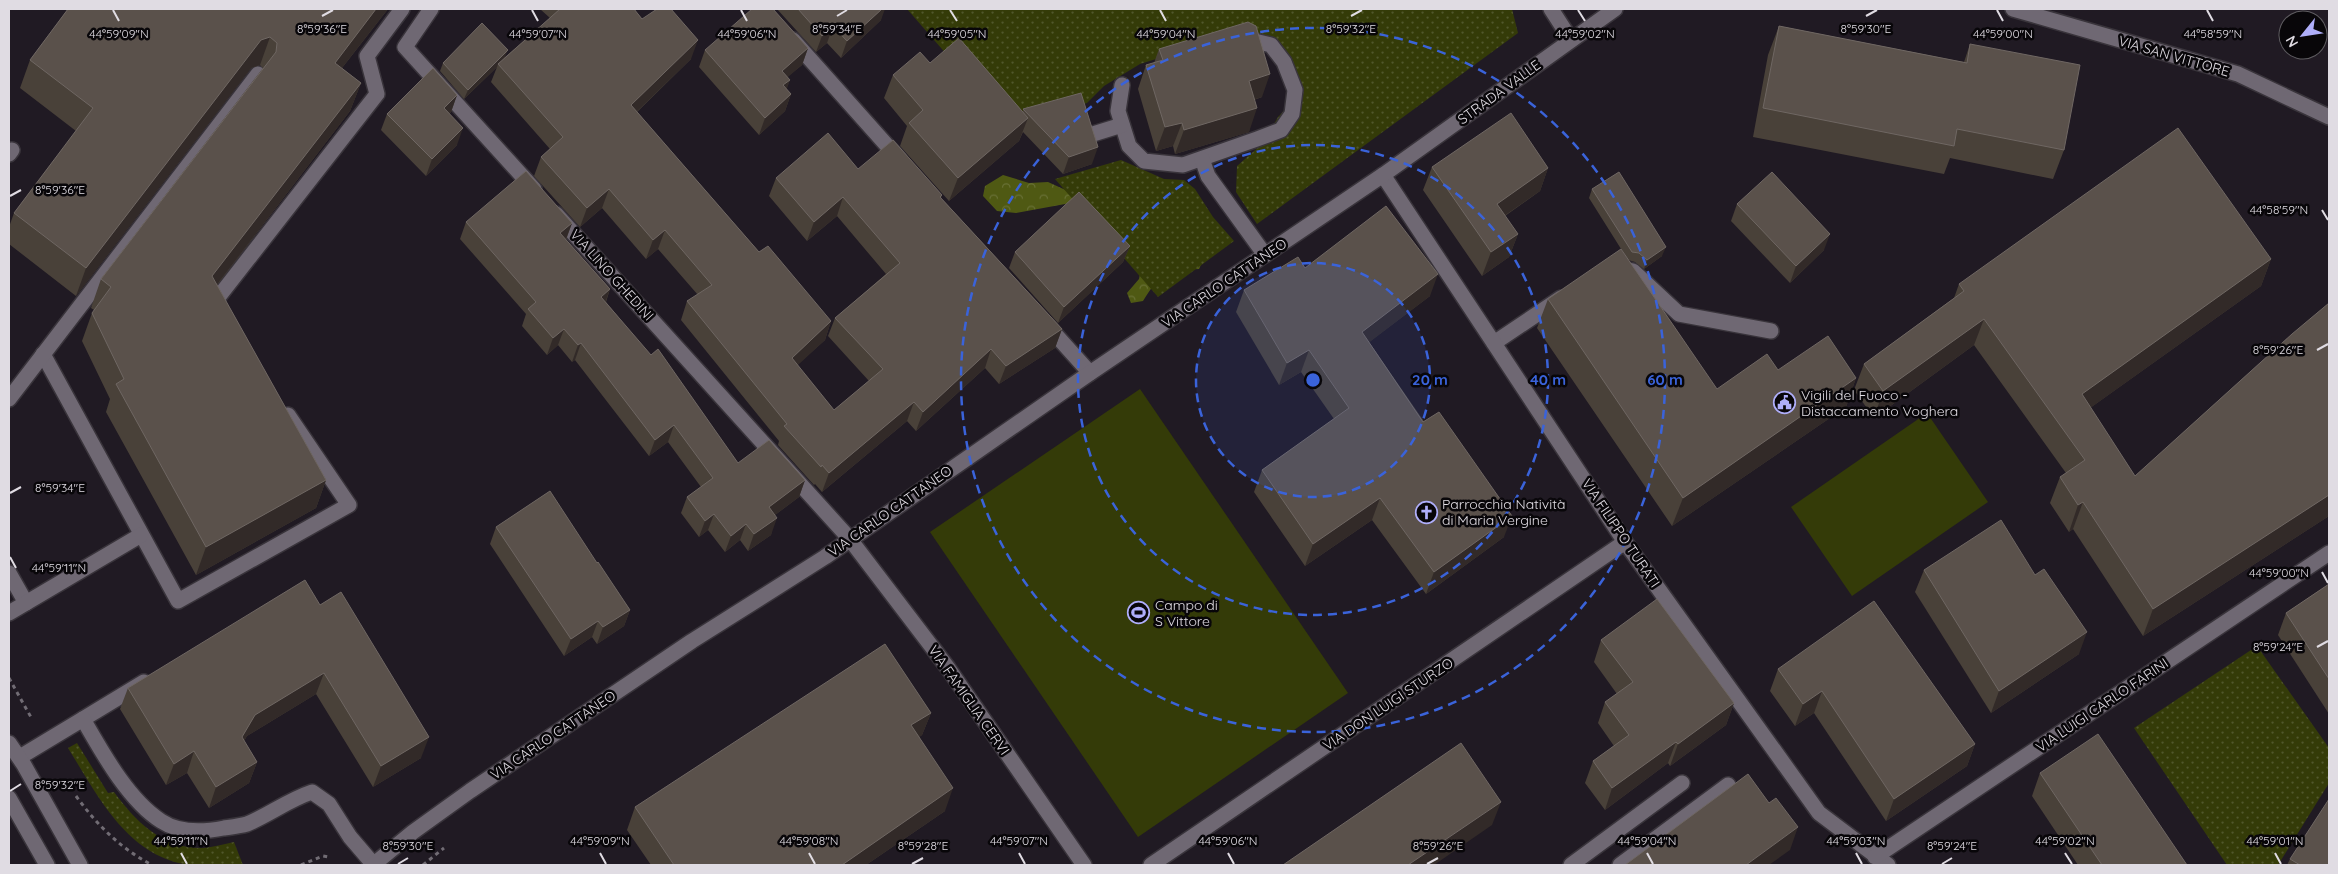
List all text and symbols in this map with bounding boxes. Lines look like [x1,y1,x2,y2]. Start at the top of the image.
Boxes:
north arrow [2278,10,2328,60]
text: 8°59'36"E [297,21,347,36]
text: 8°59'34"E [812,21,862,36]
text: 8°59'32"E [1326,21,1376,36]
text: 8°59'30"E [1841,21,1892,36]
text: 44°59'09"N [89,26,149,41]
text: 44°59'07"N [509,26,567,41]
text: 44°59'06"N [717,26,777,41]
text: 44°59'05"N [927,26,987,41]
text: 44°59'04"N [1137,26,1195,41]
text: 44°59'02"N [1555,26,1615,41]
text: 44°59'00"N [1973,26,2033,41]
text: 44°58'59"N [2184,26,2242,41]
street label: VIA SAN VITTORE [2116,32,2232,80]
text: N [2281,33,2302,50]
street label: STRADA VALLE [1454,56,1544,128]
text: 8°59'36"E [35,182,85,197]
text: 44°58'59"N [2250,202,2308,217]
street label: VIA LINO GHEDINI [566,226,658,324]
street label: VIA CARLO CATTANEO [1158,234,1290,332]
text: 8°59'26"E [2253,342,2303,357]
text: 20 m [1412,370,1448,389]
text: 40 m [1530,370,1566,389]
text: 60 m [1647,370,1683,389]
centre of rings [1304,371,1322,389]
place label: Vigili del Fuoco - Distaccamento Voghera [1801,386,1958,420]
public building icon: Vigili del Fuoco - Distaccamento Voghera [1773,391,1797,415]
street label: VIA CARLO CATTANEO [825,461,956,561]
street label: VIA FILIPPO TURATI [1578,475,1664,591]
text: 8°59'34"E [35,480,85,495]
place label: Parrocchia Natività di Maria Vergine [1442,495,1566,529]
church icon: Parrocchia Natività di Maria Vergine [1414,500,1438,524]
text: 44°59'11"N [32,560,86,575]
text: 44°59'00"N [2249,565,2309,580]
place label: Campo di S Vittore [1155,596,1218,630]
sports icon: Campo di S Vittore [1127,601,1151,625]
text: 8°59'24"E [2253,639,2303,654]
street label: VIA FAMIGLIA CERVI [924,642,1014,758]
street label: VIA DON LUIGI STURZO [1319,653,1457,754]
street label: VIA LUIGI CARLO FARINI [2032,654,2172,756]
street label: VIA CARLO CATTANEO [487,686,619,784]
text: 8°59'32"E [35,777,85,792]
text: 44°59'11"N [154,833,208,848]
text: 44°59'09"N [570,833,630,848]
text: 44°59'08"N [779,833,839,848]
text: 44°59'07"N [990,833,1048,848]
text: 44°59'06"N [1198,833,1258,848]
text: 44°59'04"N [1618,833,1676,848]
text: 44°59'03"N [1827,833,1885,848]
text: 44°59'02"N [2035,833,2095,848]
text: 44°59'01"N [2246,833,2304,848]
text: 8°59'30"E [383,838,434,853]
text: 8°59'28"E [898,838,948,853]
text: 8°59'26"E [1413,838,1463,853]
text: 8°59'24"E [1927,838,1977,853]

